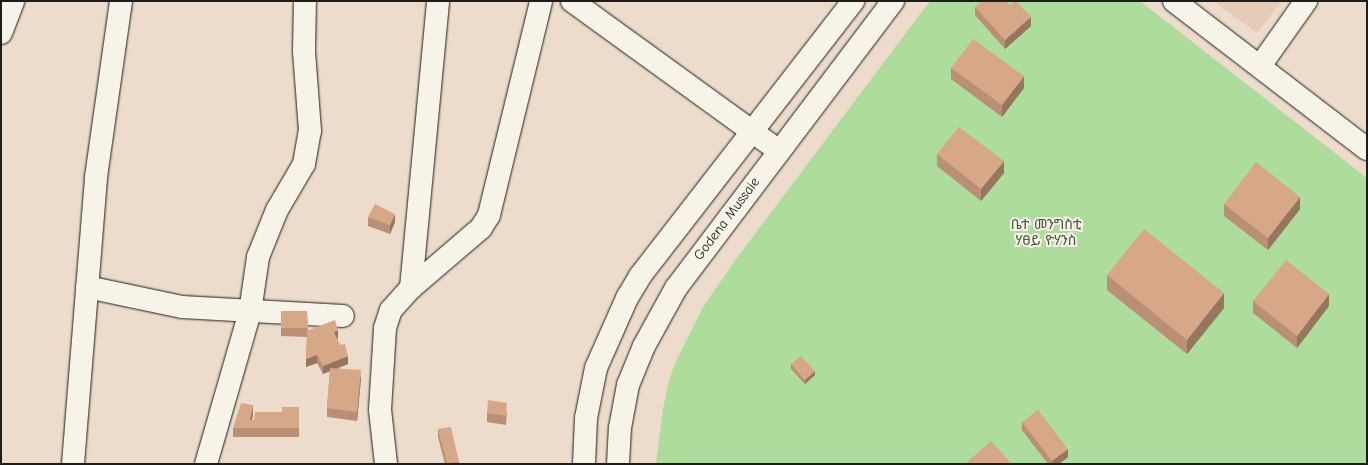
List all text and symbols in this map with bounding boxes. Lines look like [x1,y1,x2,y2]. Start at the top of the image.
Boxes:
street label: Godena Mussaie [690,174,764,264]
park label: ቤተ መንግስቲ ሃፀይ ዮሃንስ [1011,217,1081,250]

